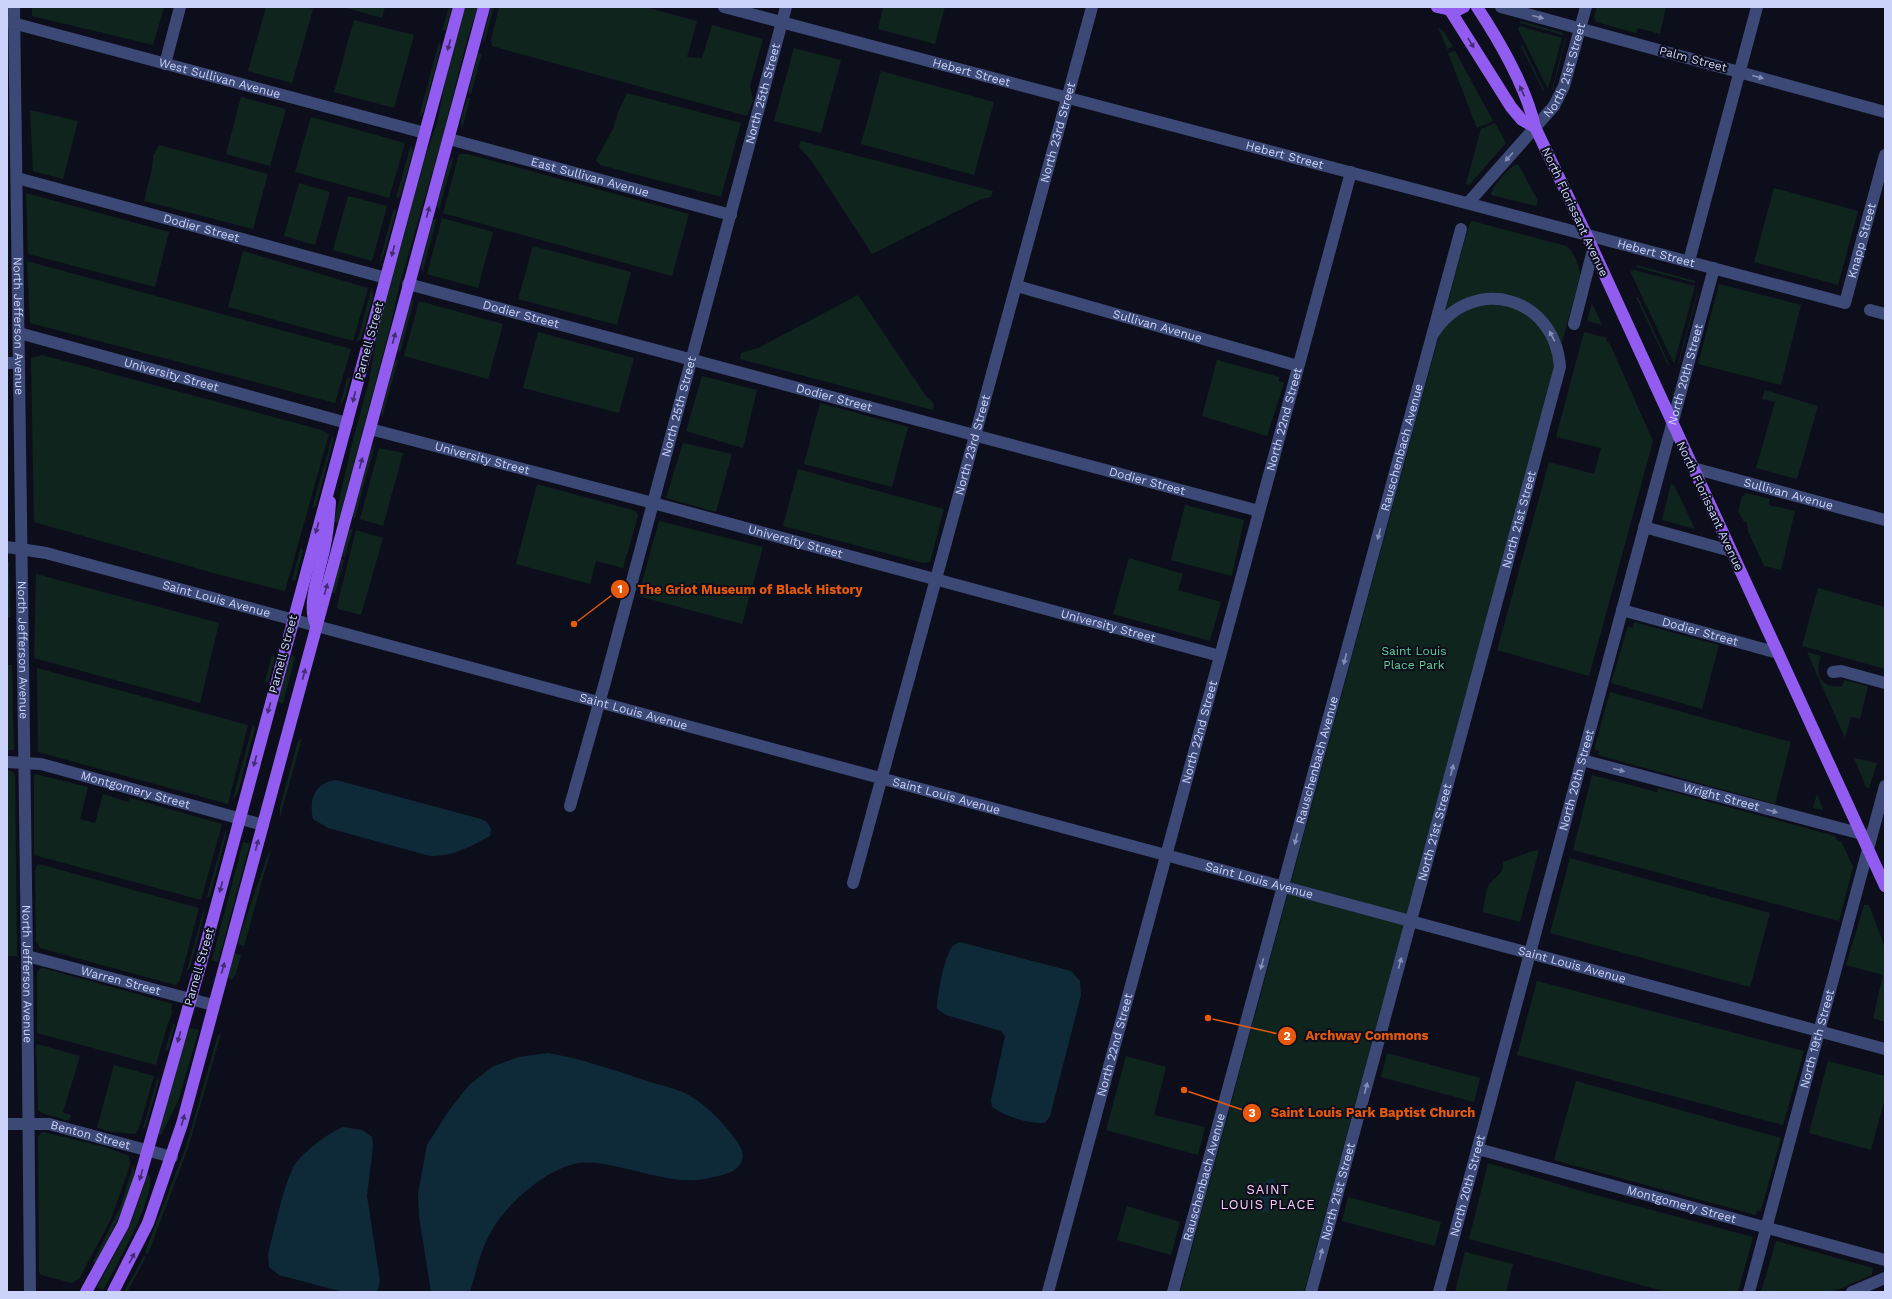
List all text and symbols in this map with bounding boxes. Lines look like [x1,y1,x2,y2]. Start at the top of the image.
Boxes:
one-way arrow [1532,15,1544,21]
street label: North 21st Street [1540,21,1588,120]
one-way arrow [1467,38,1475,49]
one-way arrow [446,39,452,51]
street label: North 25th Street [743,42,783,146]
street label: Palm Street [1658,43,1728,75]
street label: West Sullivan Avenue [157,55,282,101]
street label: Hebert Street [931,55,1012,89]
one-way arrow [1752,74,1764,80]
street label: North 23rd Street [1037,81,1078,184]
one-way arrow [1519,85,1525,96]
street label: Hebert Street [1244,138,1325,172]
street label: North Florissant Avenue [1539,145,1611,279]
one-way arrow [1504,151,1513,162]
street label: East Sullivan Avenue [529,154,651,200]
street label: Knapp Street [1845,201,1879,280]
one-way arrow [425,206,431,218]
street label: Dodier Street [162,211,241,245]
street label: Hebert Street [1616,236,1697,270]
one-way arrow [390,245,396,257]
street label: North Jefferson Avenue [10,257,26,395]
street label: Dodier Street [481,297,561,331]
street label: Parnell Street [352,300,386,382]
street label: Sullivan Avenue [1111,307,1204,345]
street label: North 20th Street [1665,322,1706,427]
one-way arrow [1549,330,1555,342]
one-way arrow [391,331,397,343]
street label: University Street [122,355,220,394]
street label: North 25th Street [659,355,699,458]
street label: North 22nd Street [1263,366,1305,472]
street label: Dodier Street [794,381,874,415]
street label: Rauschenbach Avenue [1378,382,1426,513]
one-way arrow [351,391,357,403]
street label: North 23rd Street [952,393,993,497]
street label: University Street [433,439,531,477]
street label: North Florissant Avenue [1674,439,1746,573]
one-way arrow [358,457,364,469]
street label: Dodier Street [1107,464,1187,498]
street label: North 21st Street [1499,469,1539,570]
street label: Sullivan Avenue [1742,475,1835,513]
one-way arrow [314,522,320,534]
street label: University Street [746,522,844,561]
one-way arrow [1375,528,1381,540]
callout: The Griot Museum of Black History [610,577,871,602]
street label: Saint Louis Avenue [161,578,272,620]
street label: North Jefferson Avenue [15,581,31,719]
one-way arrow [324,582,330,595]
text: 1 [617,582,623,596]
text: The Griot Museum of Black History [638,582,863,597]
street label: University Street [1059,606,1157,645]
street label: Parnell Street [266,613,300,695]
street label: Dodier Street [1660,614,1740,649]
park label: Saint Louis Place Park [1381,644,1447,672]
one-way arrow [1341,653,1347,666]
one-way arrow [301,668,307,680]
street label: North 22nd Street [1179,679,1220,785]
street label: Saint Louis Avenue [578,690,689,733]
street label: Rauschenbach Avenue [1293,695,1341,826]
one-way arrow [266,702,272,714]
street label: North 20th Street [1556,728,1597,832]
one-way arrow [251,755,257,768]
one-way arrow [1450,764,1456,776]
one-way arrow [1614,767,1626,773]
street label: Montgomery Street [79,768,192,812]
street label: Saint Louis Avenue [891,775,1002,817]
street label: Wright Street [1682,780,1761,814]
street label: North 21st Street [1415,782,1455,883]
one-way arrow [1766,808,1778,814]
one-way arrow [1293,833,1299,845]
one-way arrow [255,838,261,851]
street label: Saint Louis Avenue [1204,859,1315,901]
one-way arrow [218,881,224,893]
street label: North Jefferson Avenue [19,905,35,1043]
street label: Parnell Street [181,926,217,1008]
street label: Saint Louis Avenue [1516,943,1628,986]
one-way arrow [1397,957,1403,969]
one-way arrow [1259,959,1265,971]
one-way arrow [220,961,226,973]
street label: Warren Street [79,963,162,998]
street label: North 19th Street [1797,988,1837,1090]
street label: North 22nd Street [1094,992,1135,1098]
callout: Archway Commons [1277,1023,1437,1048]
text: Archway Commons [1305,1028,1429,1043]
text: 2 [1283,1029,1291,1043]
one-way arrow [176,1031,182,1043]
one-way arrow [1363,1082,1369,1094]
callout: Saint Louis Park Baptist Church [1242,1100,1483,1125]
text: Saint Louis Park Baptist Church [1271,1105,1475,1120]
text: 3 [1248,1106,1256,1120]
street label: Rauschenbach Avenue [1180,1112,1228,1243]
one-way arrow [180,1114,186,1126]
street label: Benton Street [49,1118,132,1153]
street label: North 20th Street [1447,1134,1488,1238]
street label: North 21st Street [1318,1141,1358,1242]
one-way arrow [138,1170,144,1182]
district label: SAINT LOUIS PLACE [1220,1182,1316,1212]
street label: Montgomery Street [1625,1183,1738,1226]
one-way arrow [1318,1248,1324,1260]
one-way arrow [128,1252,135,1264]

